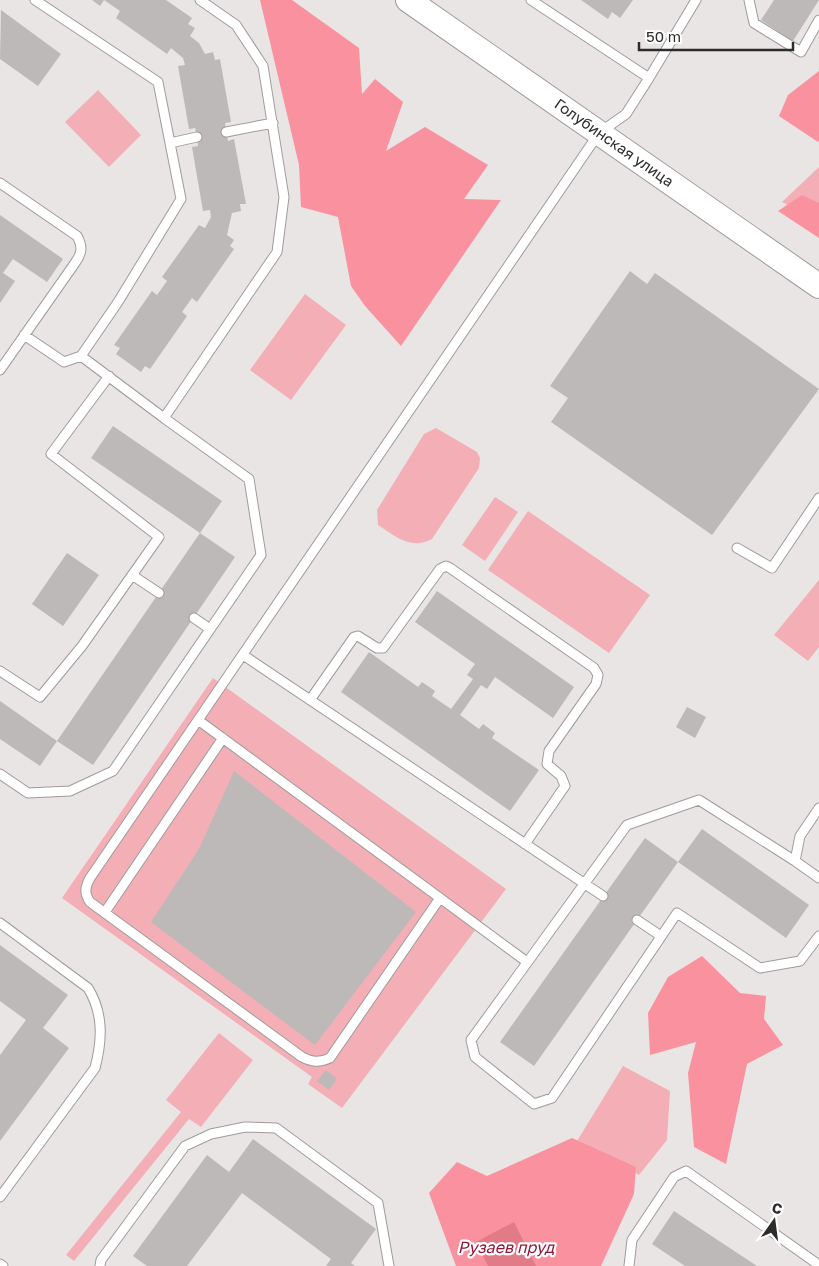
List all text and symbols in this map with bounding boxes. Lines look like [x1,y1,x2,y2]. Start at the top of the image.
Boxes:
scale bar [639,20,793,52]
text: 50 m [646,27,681,45]
street label: Голубинская улица [552,94,678,190]
north arrow [749,1196,799,1246]
text: С [770,1198,784,1217]
water label: Рузаев пруд [458,1237,556,1257]

